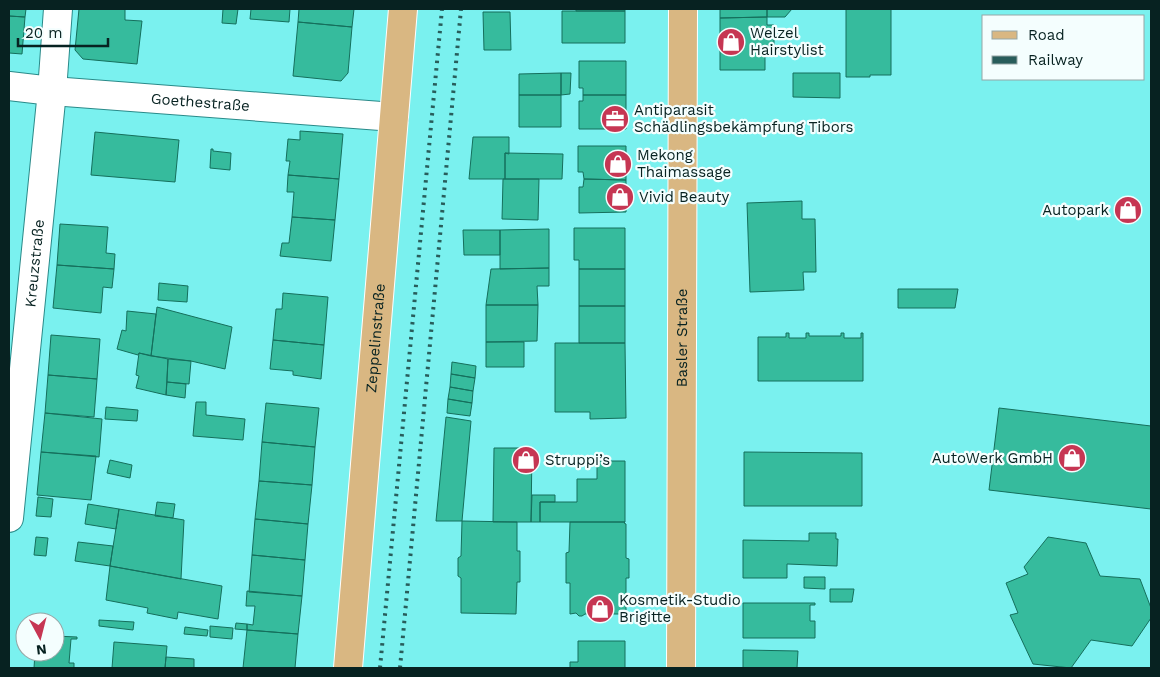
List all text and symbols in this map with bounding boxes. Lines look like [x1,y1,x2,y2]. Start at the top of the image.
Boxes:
scale bar [18,15,108,47]
legend [982,15,1145,80]
text: 20 m [25,24,63,42]
place label: Welzel Hairstylist [750,24,825,59]
text: Road [1028,26,1065,44]
shop icon: Welzel Hairstylist [716,27,746,57]
text: Railway [1028,51,1083,69]
street label: Goethestraße [150,90,250,115]
place label: Antiparasit Schädlingsbekämpfung Tibors [634,101,854,136]
office icon: Antiparasit Schädlingsbekämpfung Tibors [600,104,630,134]
place label: Mekong Thaimassage [637,146,731,181]
shop icon: Mekong Thaimassage [603,149,633,179]
shop icon: Vivid Beauty [605,182,635,212]
place label: Vivid Beauty [639,188,730,206]
shop icon: Autopark [1113,195,1143,225]
place label: Autopark [1042,201,1109,219]
street label: Kreuzstraße [21,218,48,308]
street label: Zeppelinstraße [362,283,389,394]
street label: Basler Straße [673,289,691,387]
shop icon: AutoWerk GmbH [1057,443,1087,473]
shop icon: Struppi’s [511,445,541,475]
place label: AutoWerk GmbH [932,449,1053,467]
place label: Struppi’s [545,451,610,469]
place label: Kosmetik-Studio Brigitte [619,591,741,626]
shop icon: Kosmetik-Studio Brigitte [585,594,615,624]
north arrow [15,612,65,662]
text: N [35,641,48,658]

